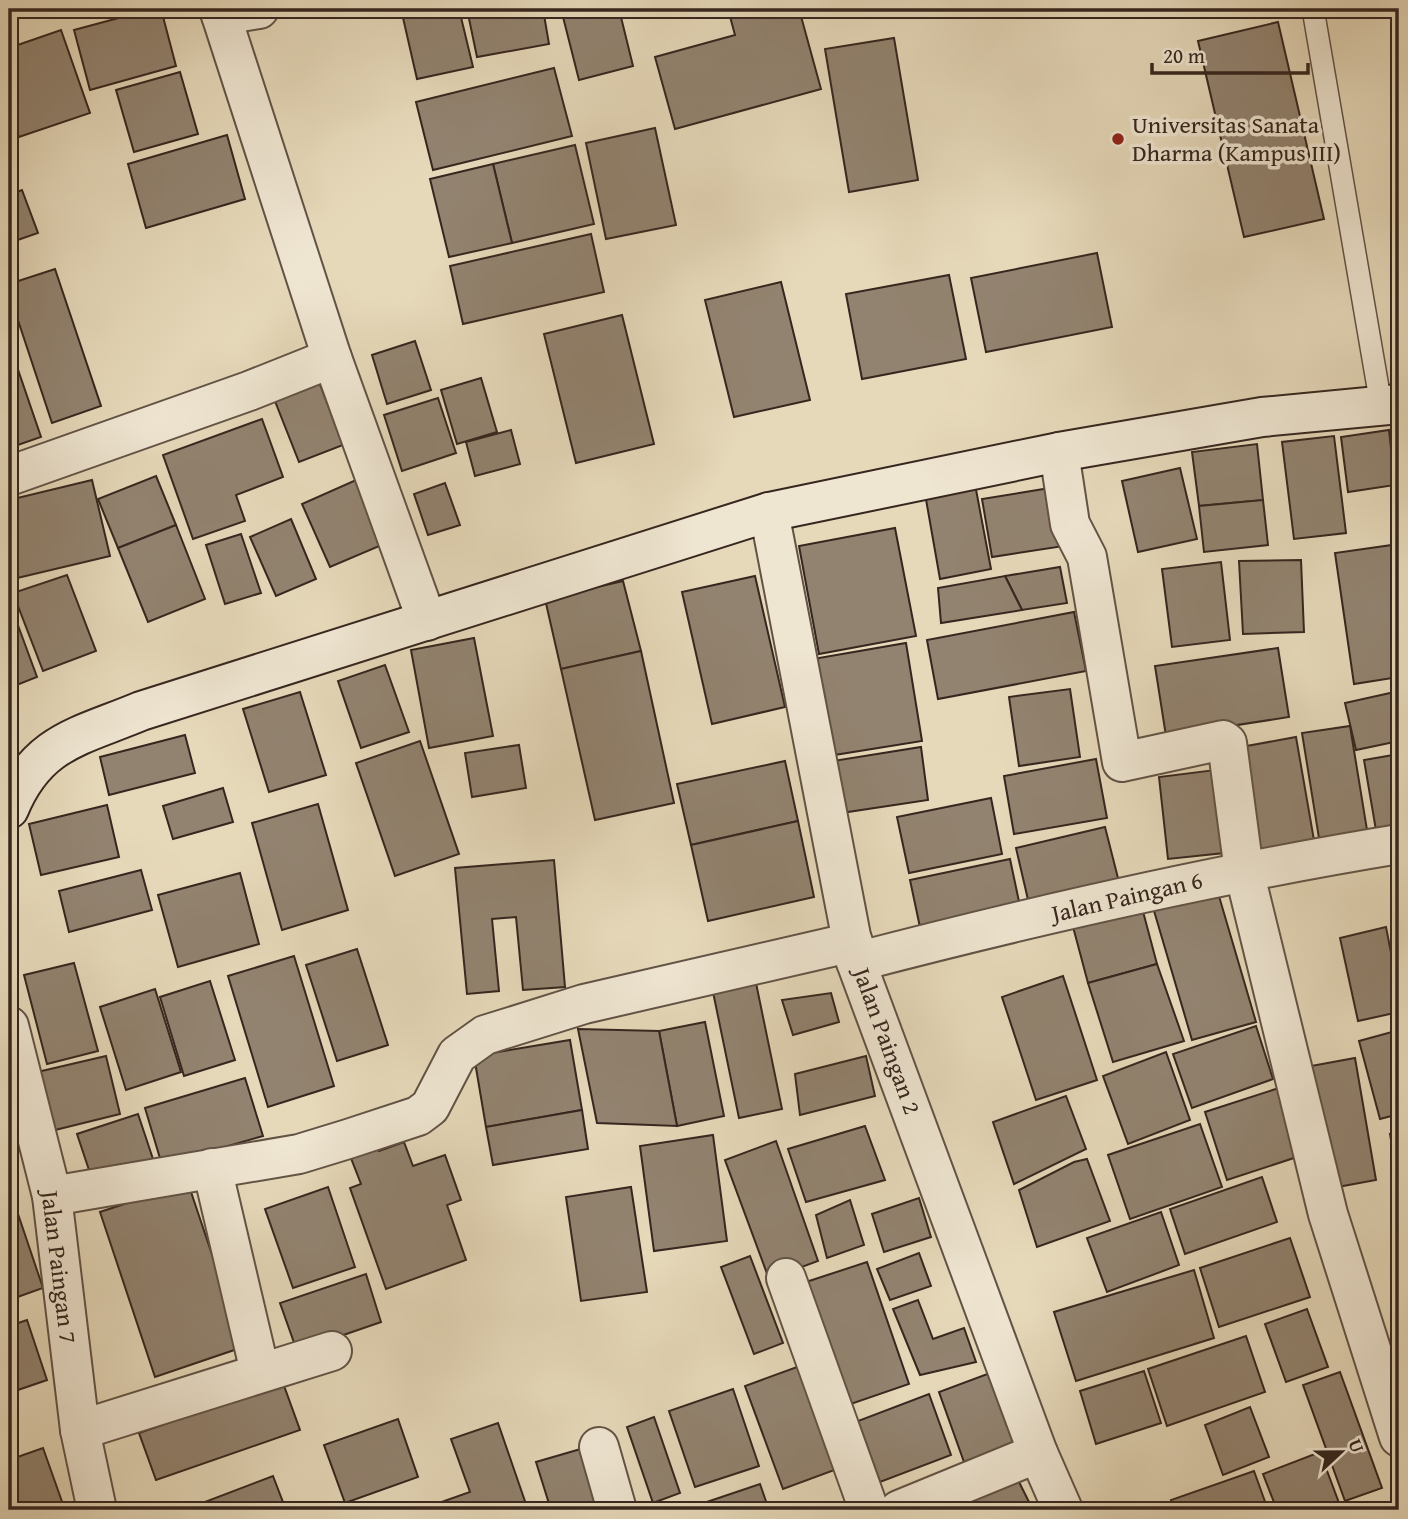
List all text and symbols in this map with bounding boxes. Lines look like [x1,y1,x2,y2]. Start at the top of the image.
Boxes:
scale bar [1152,32,1308,76]
text: 20 m [1163,40,1205,71]
place label: Universitas Sanata Dharma (Kampus III) [1132,107,1341,170]
marker: Universitas Sanata Dharma (Kampus III) [1110,131,1126,147]
street label: Jalan Paingan 6 [1045,862,1206,932]
street label: Jalan Paingan 2 [844,960,930,1119]
street label: Jalan Paingan 7 [32,1185,86,1345]
north arrow [1306,1418,1376,1488]
text: U [1341,1434,1372,1457]

